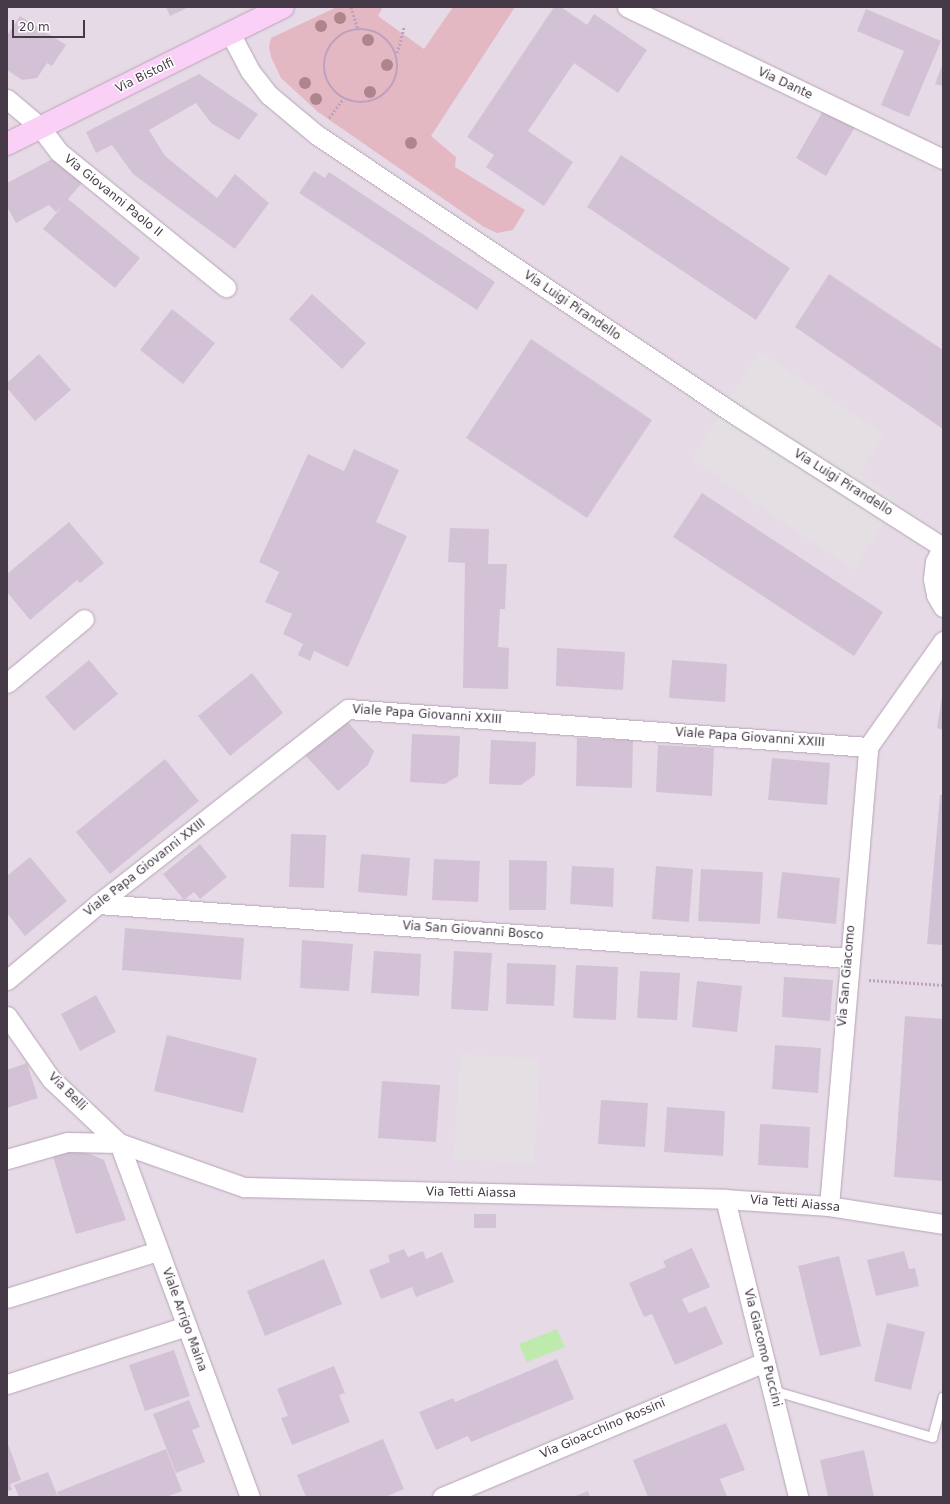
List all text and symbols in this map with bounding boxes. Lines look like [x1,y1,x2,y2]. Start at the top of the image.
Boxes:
scale bar [14,12,87,38]
text: 20 m [19,20,50,34]
street label: Via Bistolfi [113,56,177,96]
street label: Via Dante [755,65,815,103]
street label: Via Giovanni Paolo II [61,152,165,240]
street label: Via Luigi Pirandello [521,268,623,344]
street label: Via Luigi Pirandello [791,447,895,519]
street label: Viale Papa Giovanni XXIII [352,703,502,727]
street label: Viale Papa Giovanni XXIII [675,726,825,750]
street label: Viale Papa Giovanni XXIII [82,816,208,920]
street label: Via San Giovanni Bosco [402,919,544,943]
street label: Via San Giacomo [835,925,859,1027]
street label: Via Belli [45,1070,89,1114]
street label: Via Tetti Aiassa [426,1185,516,1201]
street label: Via Tetti Aiassa [749,1193,841,1215]
street label: Viale Arrigo Maina [159,1266,209,1374]
street label: Via Giacomo Puccini [740,1287,784,1409]
street label: Via Gioacchino Rossini [538,1396,668,1462]

